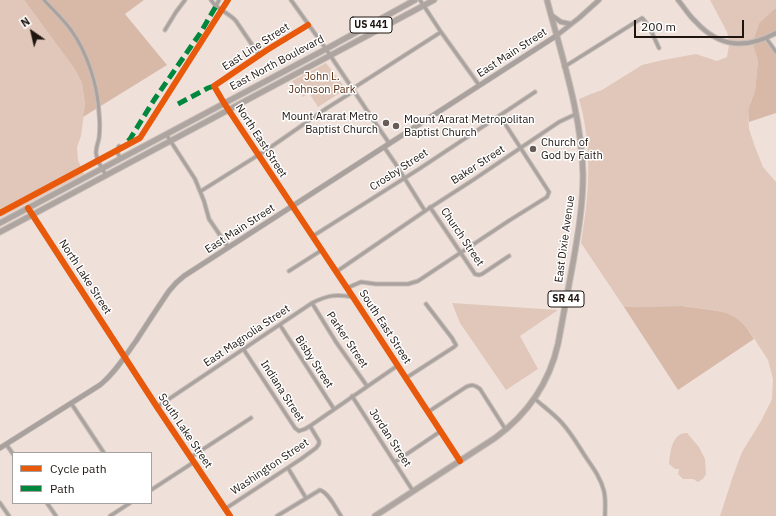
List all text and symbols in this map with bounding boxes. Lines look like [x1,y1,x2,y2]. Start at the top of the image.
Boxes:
north arrow [12,12,52,52]
scale bar [636,12,746,38]
text: N [18,14,33,30]
road number: US 441 [350,17,392,33]
text: 200 m [641,19,676,34]
street label: East Line Street [220,20,292,74]
street label: East Main Street [475,26,549,80]
street label: East North Boulevard [228,33,326,93]
park label: John L. Johnson Park [289,70,355,96]
street label: North East Street [232,102,290,180]
place label: Mount Ararat Metro Baptist Church [282,110,378,136]
place label: Mount Ararat Metropolitan Baptist Church [404,113,535,139]
marker: Mount Ararat Metro Baptist Church [381,118,391,128]
marker: Mount Ararat Metropolitan Baptist Church [391,121,401,131]
place label: Church of God by Faith [541,136,603,162]
street label: Baker Street [449,143,507,187]
marker: Church of God by Faith [528,144,538,154]
street label: Crosby Street [367,146,431,194]
street label: East Dixie Avenue [552,195,578,283]
street label: East Main Street [203,202,277,256]
street label: Church Street [438,205,486,269]
street label: North Lake Street [56,237,114,317]
street label: South East Street [356,287,414,367]
road number: SR 44 [548,291,584,307]
street label: East Magnolia Street [201,302,293,370]
street label: Parker Street [323,309,371,371]
street label: Bisby Street [292,333,336,391]
street label: Indiana Street [257,358,307,424]
street label: South Lake Street [155,391,215,471]
street label: Jordan Street [366,406,414,470]
street label: Washington Street [229,436,311,498]
legend [12,452,152,504]
text: Cycle path [50,461,107,476]
text: Path [50,481,75,496]

